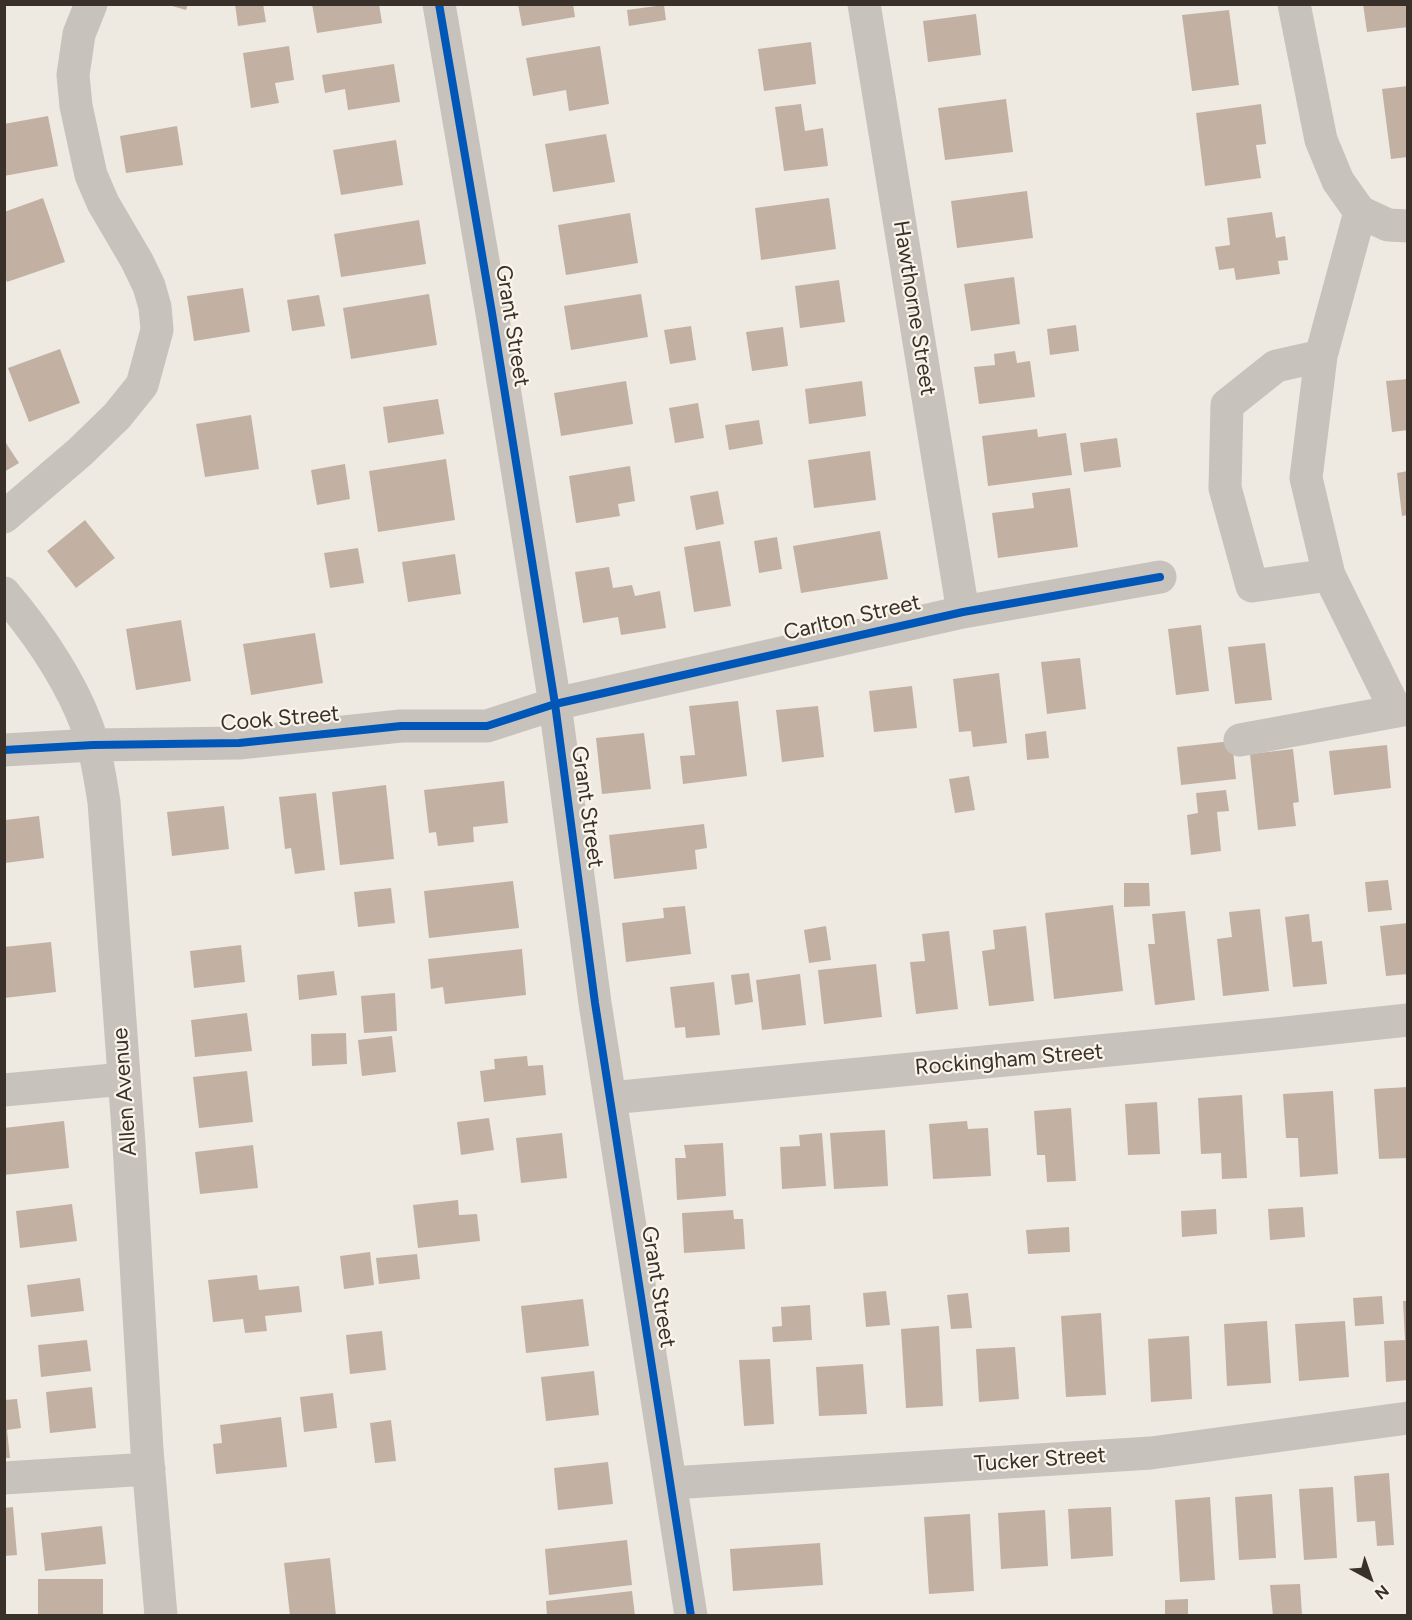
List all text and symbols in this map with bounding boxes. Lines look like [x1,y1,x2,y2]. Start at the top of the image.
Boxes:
street label: Hawthorne Street [887,219,941,397]
street label: Grant Street [489,263,535,389]
street label: Carlton Street [781,589,923,647]
street label: Cook Street [220,701,340,737]
street label: Grant Street [565,744,609,870]
street label: Allen Avenue [107,1027,143,1157]
street label: Rockingham Street [914,1039,1104,1081]
street label: Grant Street [635,1224,681,1350]
street label: Tucker Street [973,1442,1107,1478]
north arrow [1340,1548,1400,1608]
text: N [1371,1581,1393,1603]

